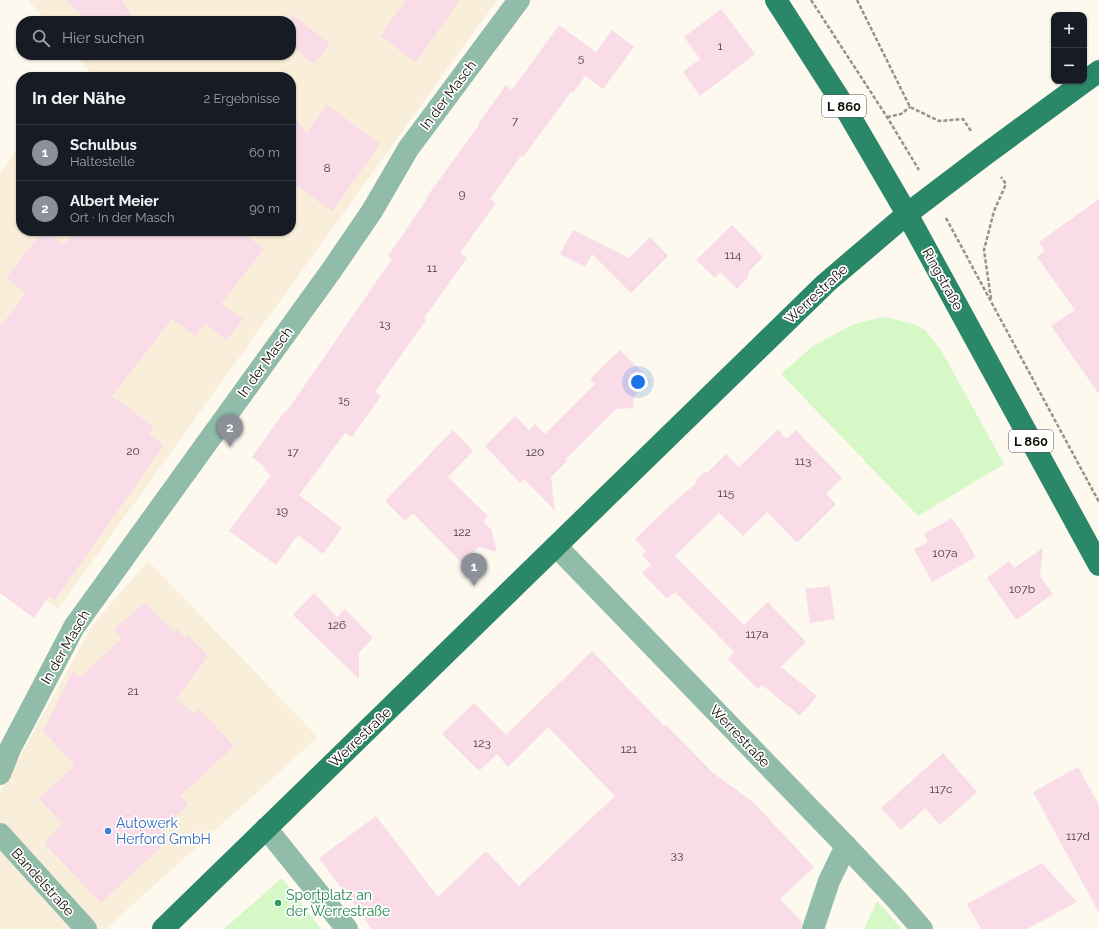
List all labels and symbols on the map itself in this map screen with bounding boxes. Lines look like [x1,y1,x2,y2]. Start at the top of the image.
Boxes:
house number: 1 [717,39,723,53]
house number: 5 [578,51,585,65]
street label: In der Masch [417,57,479,133]
road number: L 860 [822,95,866,117]
house number: 7 [512,114,519,128]
house number: 8 [323,161,331,175]
house number: 9 [458,187,466,201]
street label: Ringstraße [919,245,967,313]
house number: 114 [725,248,742,262]
house number: 11 [427,261,437,275]
street label: Werrestraße [781,261,851,327]
house number: 13 [379,317,391,331]
street label: In der Masch [234,324,296,400]
your location [628,372,648,392]
house number: 15 [338,393,350,407]
pin: 2 [217,414,243,447]
road number: L 860 [1009,430,1053,452]
house number: 20 [126,444,140,458]
house number: 17 [287,445,299,459]
house number: 120 [526,445,544,459]
house number: 113 [795,454,811,468]
house number: 115 [718,486,735,500]
house number: 19 [276,504,288,518]
house number: 122 [453,525,471,539]
house number: 107a [932,546,958,560]
pin: 1 [461,553,487,586]
house number: 107b [1009,582,1035,596]
street label: In der Masch [37,607,93,687]
house number: 126 [328,618,346,632]
house number: 117a [745,627,769,641]
house number: 21 [127,684,139,698]
street label: Werrestraße [707,702,773,770]
street label: Werrestraße [326,704,394,770]
house number: 123 [473,736,491,750]
house number: 121 [621,742,637,756]
house number: 117c [929,782,953,796]
place label: Autowerk Herford GmbH [116,815,211,847]
marker: Autowerk Herford GmbH [103,826,113,836]
house number: 117d [1066,829,1090,843]
street label: Bandelstraße [8,845,78,919]
house number: 33 [671,848,683,862]
place label: Sportplatz an der Werrestraße [286,887,390,919]
marker: Sportplatz an der Werrestraße [273,898,283,908]

